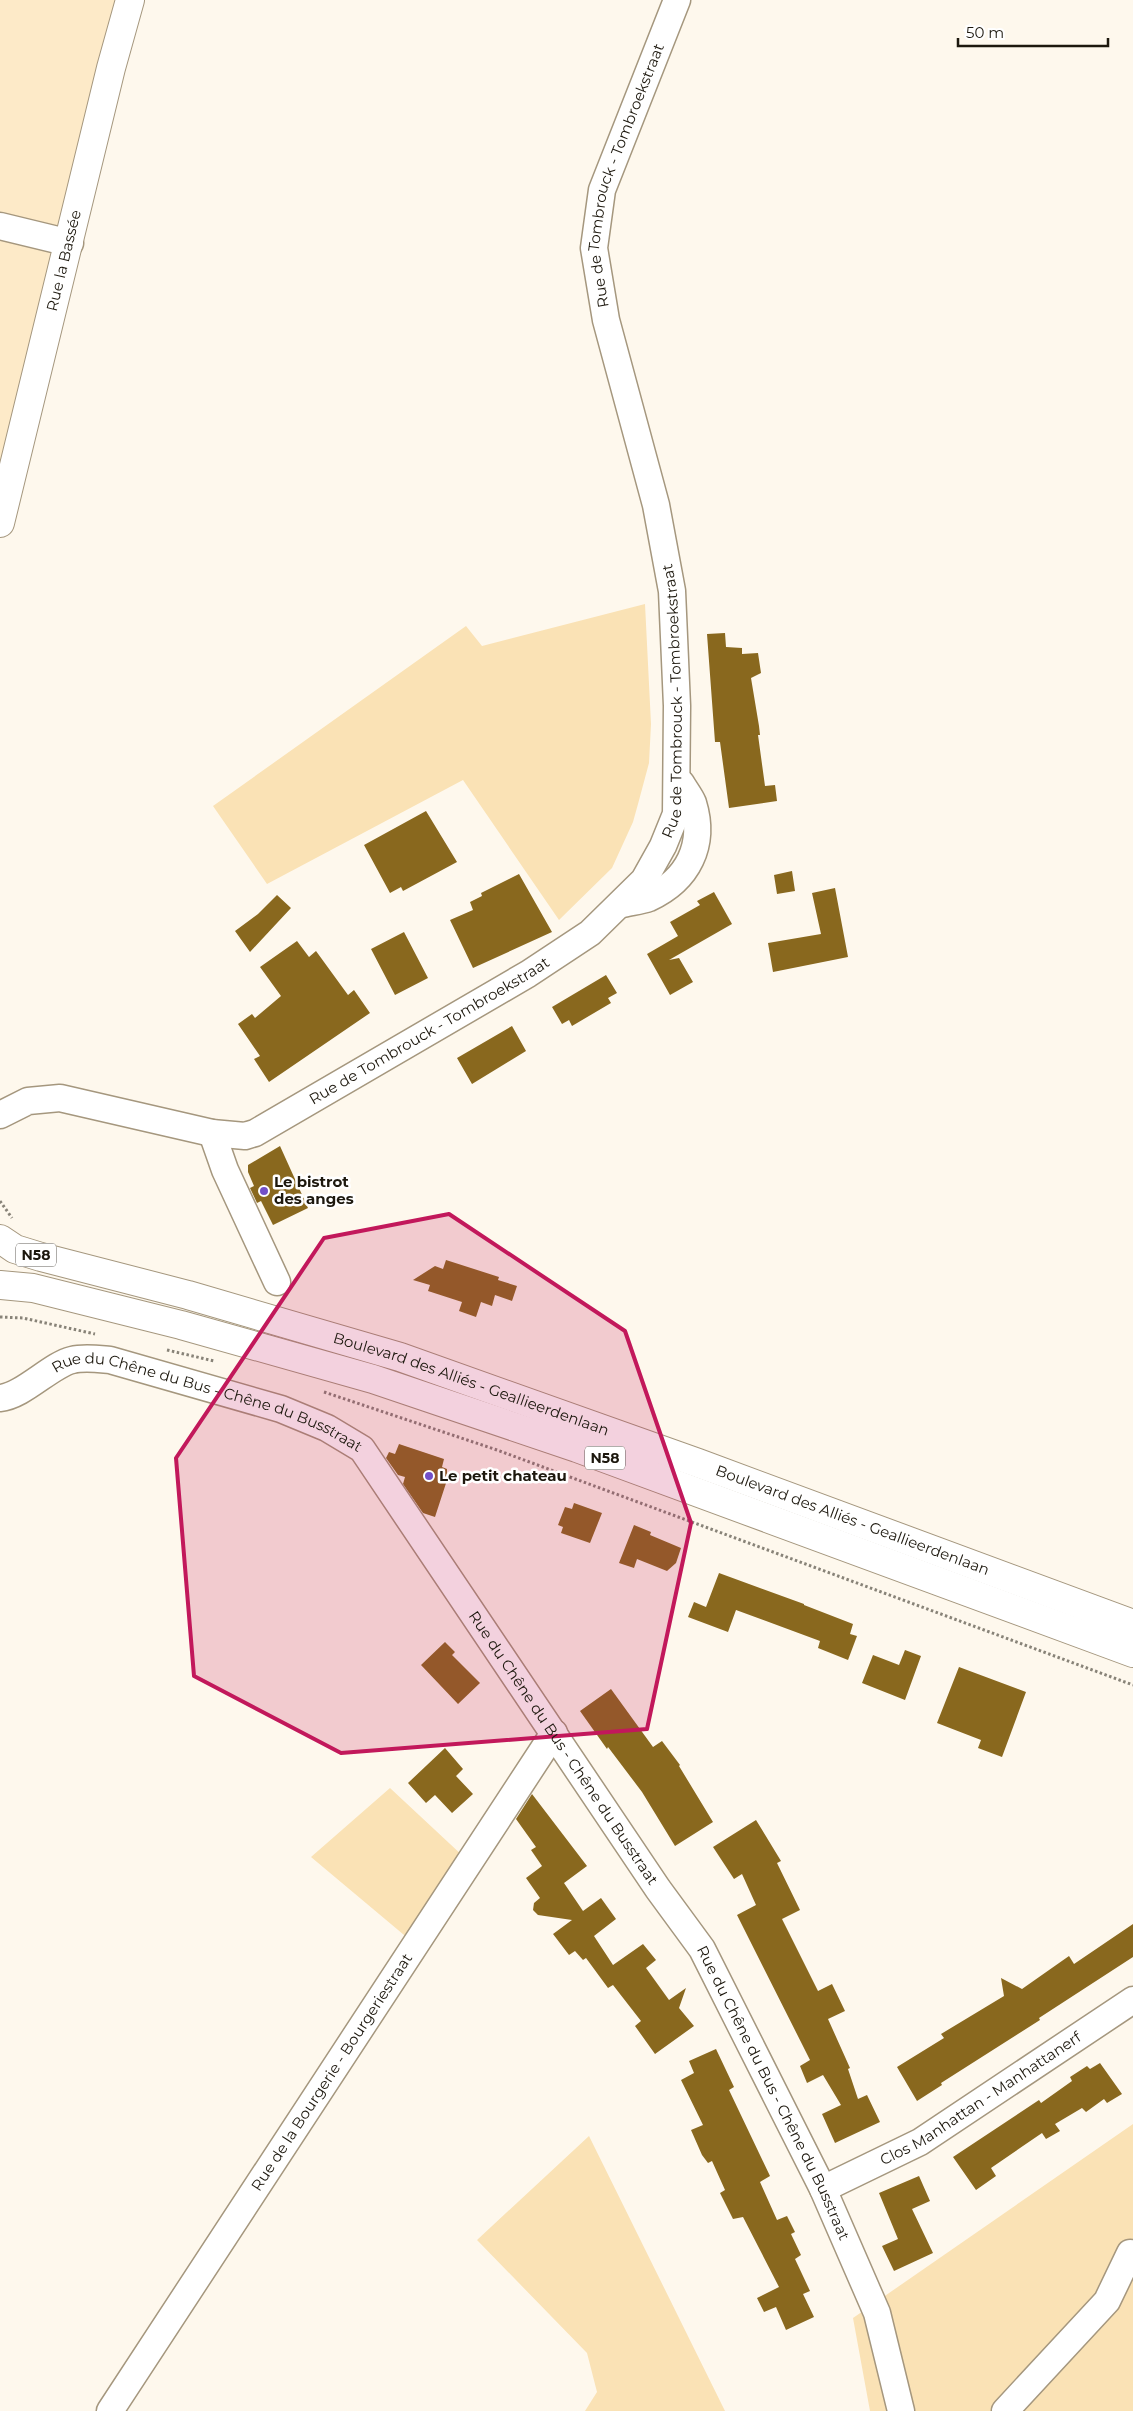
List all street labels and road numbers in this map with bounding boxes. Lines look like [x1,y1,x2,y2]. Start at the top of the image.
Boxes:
street label: Rue de Tombrouck - Tombroekstraat [584,41,668,309]
street label: Rue la Bassée [42,208,85,313]
street label: Rue de Tombrouck - Tombroekstraat [657,563,686,841]
street label: Rue de Tombrouck - Tombroekstraat [305,952,553,1108]
road number: N58 [16,1244,56,1266]
street label: Boulevard des Alliés - Geallieerdenlaan [331,1328,612,1440]
street label: Rue du Chêne du Bus - Chêne du Busstraat [48,1348,366,1456]
road number: N58 [585,1446,625,1470]
street label: Boulevard des Alliés - Geallieerdenlaan [713,1460,992,1579]
street label: Rue du Chêne du Bus - Chêne du Busstraat [465,1607,662,1888]
street label: Rue du Chêne du Bus - Chêne du Busstraat [693,1942,854,2243]
street label: Rue de la Bourgerie - Bourgeriestraat [247,1949,416,2194]
street label: Clos Manhattan - Manhattanerf [877,2027,1085,2169]

